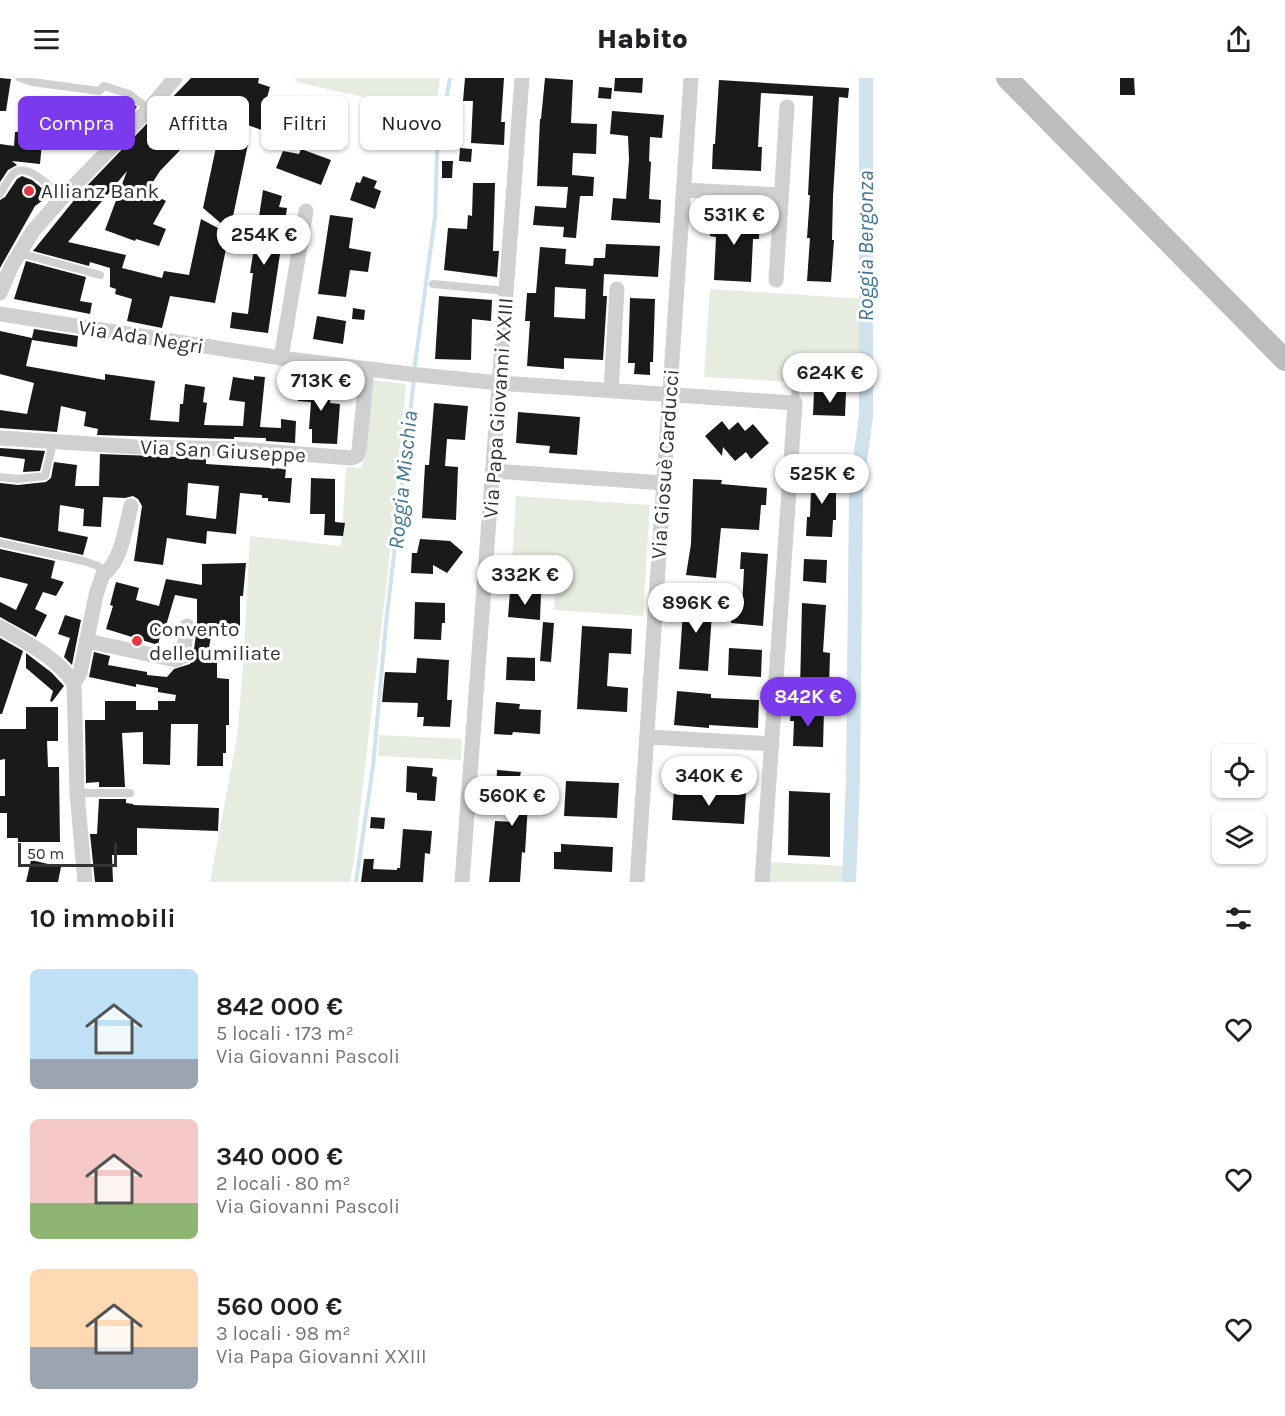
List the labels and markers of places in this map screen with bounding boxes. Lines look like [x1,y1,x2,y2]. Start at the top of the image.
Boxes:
place label: Allianz Bank [41,179,160,203]
marker: Allianz Bank [22,184,36,198]
pin: 531K € [685,195,783,246]
pin: 254K € [215,215,313,266]
pin: 624K € [781,353,879,404]
pin: 713K € [272,361,370,412]
pin: 525K € [773,454,871,505]
pin: 332K € [476,555,574,606]
pin: 896K € [647,583,745,634]
place label: Convento delle umiliate [149,617,281,665]
marker: Convento delle umiliate [130,634,144,648]
pin: 842K € [759,677,857,728]
pin: 340K € [660,756,758,807]
pin: 560K € [463,776,561,827]

